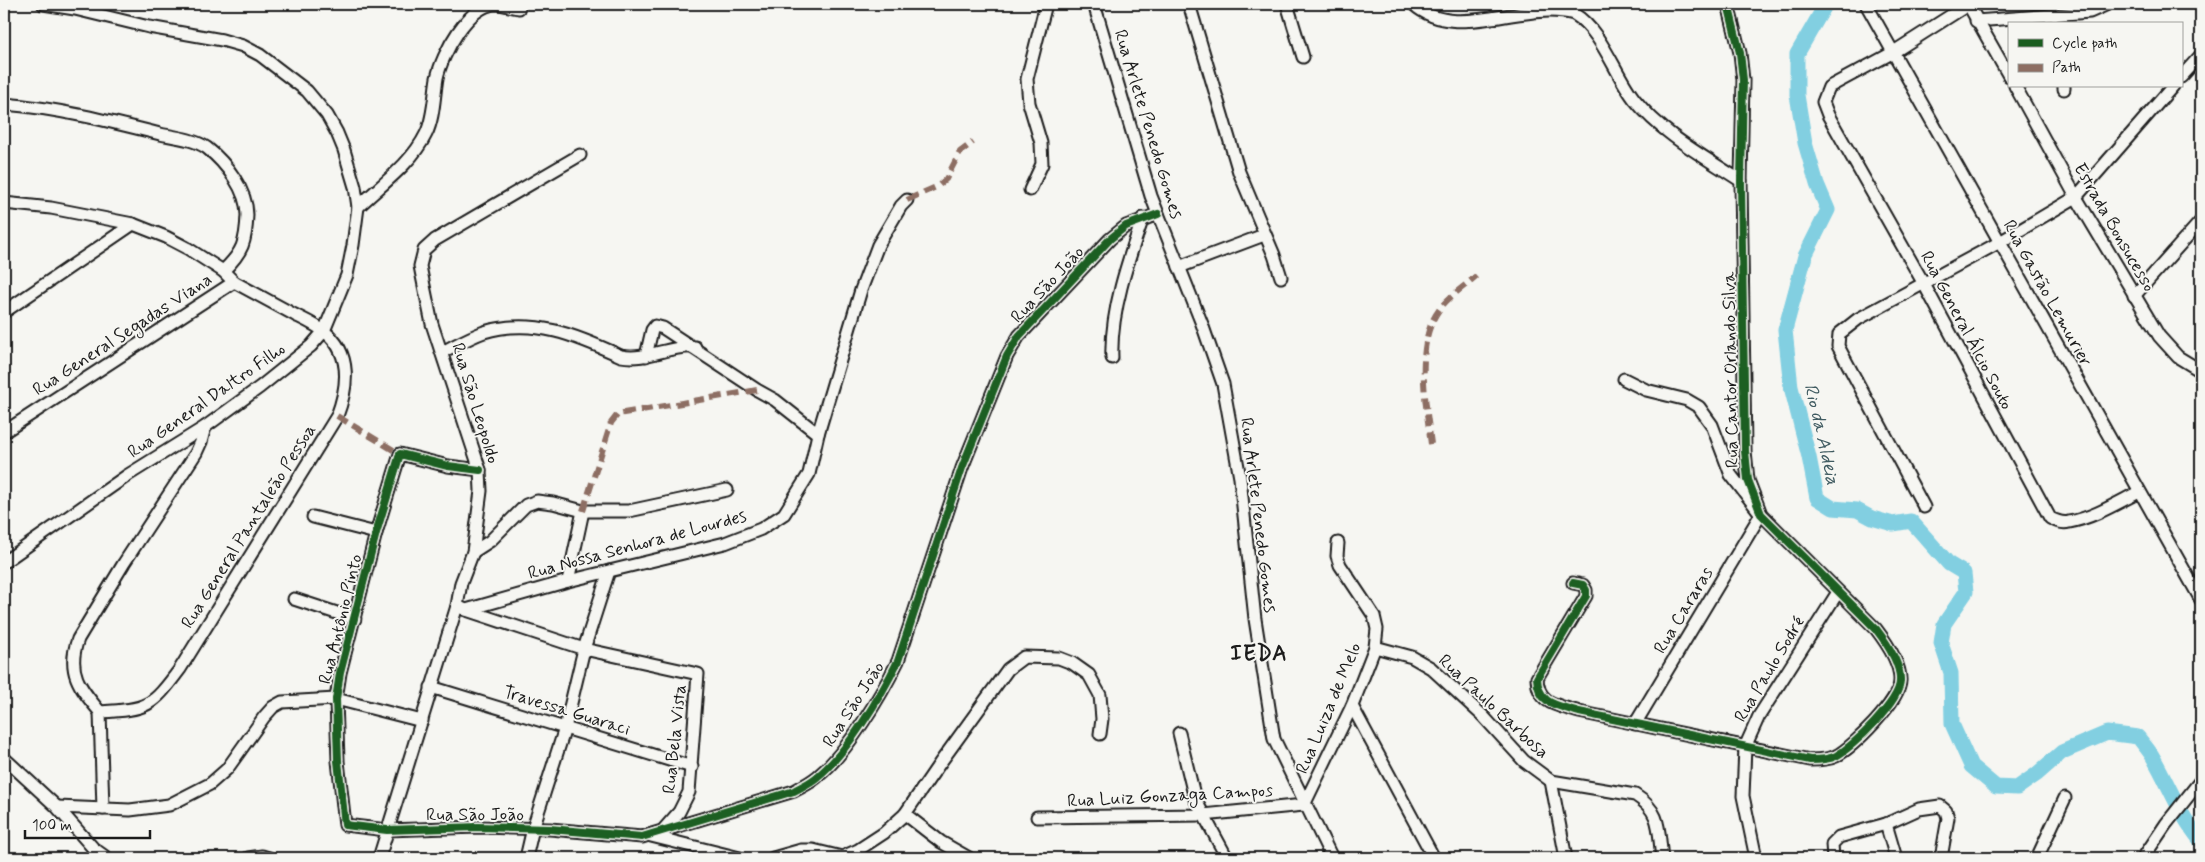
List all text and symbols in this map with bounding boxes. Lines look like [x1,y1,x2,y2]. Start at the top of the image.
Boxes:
legend [2008,22,2182,88]
street label: Rua Arlete Penedo Gomes [1108,27,1188,222]
text: Cycle path [2052,34,2117,54]
text: Path [2052,58,2081,78]
street label: Estrada Bonsucesso [2068,159,2161,296]
street label: Rua Gastão Lemurier [1997,216,2098,371]
street label: Rua São João [1006,241,1090,329]
street label: Rua General Álcio Souto [1914,247,2018,414]
street label: Rua General Segadas Viana [28,268,217,403]
street label: Rua Cantor Orlando Silva [1717,271,1745,468]
street label: Rua General Daltro Filho [123,337,290,464]
street label: Rua São Leopoldo [445,340,505,467]
water label: Rio da Aldeia [1798,381,1845,488]
street label: Rua Arlete Penedo Gomes [1234,416,1282,614]
street label: Rua General Pantaleão Pessoa [176,420,322,633]
street label: Rua Nossa Senhora de Lourdes [525,504,749,586]
street label: Rua Antônio Pinto [313,552,369,687]
street label: Rua Cararas [1649,563,1719,658]
street label: Rua Paulo Sodré [1729,612,1811,727]
street label: Rua Luiza de Melo [1290,639,1367,778]
district label: IEDA [1230,640,1288,668]
street label: Rua Paulo Barbosa [1433,649,1554,764]
street label: Rua São João [817,657,891,752]
street label: Travessa Guaraci [500,680,633,742]
street label: Rua Bela Vista [657,683,693,795]
street label: Rua Luiz Gonzaga Campos [1067,779,1274,814]
street label: Rua São João [426,803,524,827]
scale bar [25,807,150,839]
text: 100 m [32,816,72,836]

